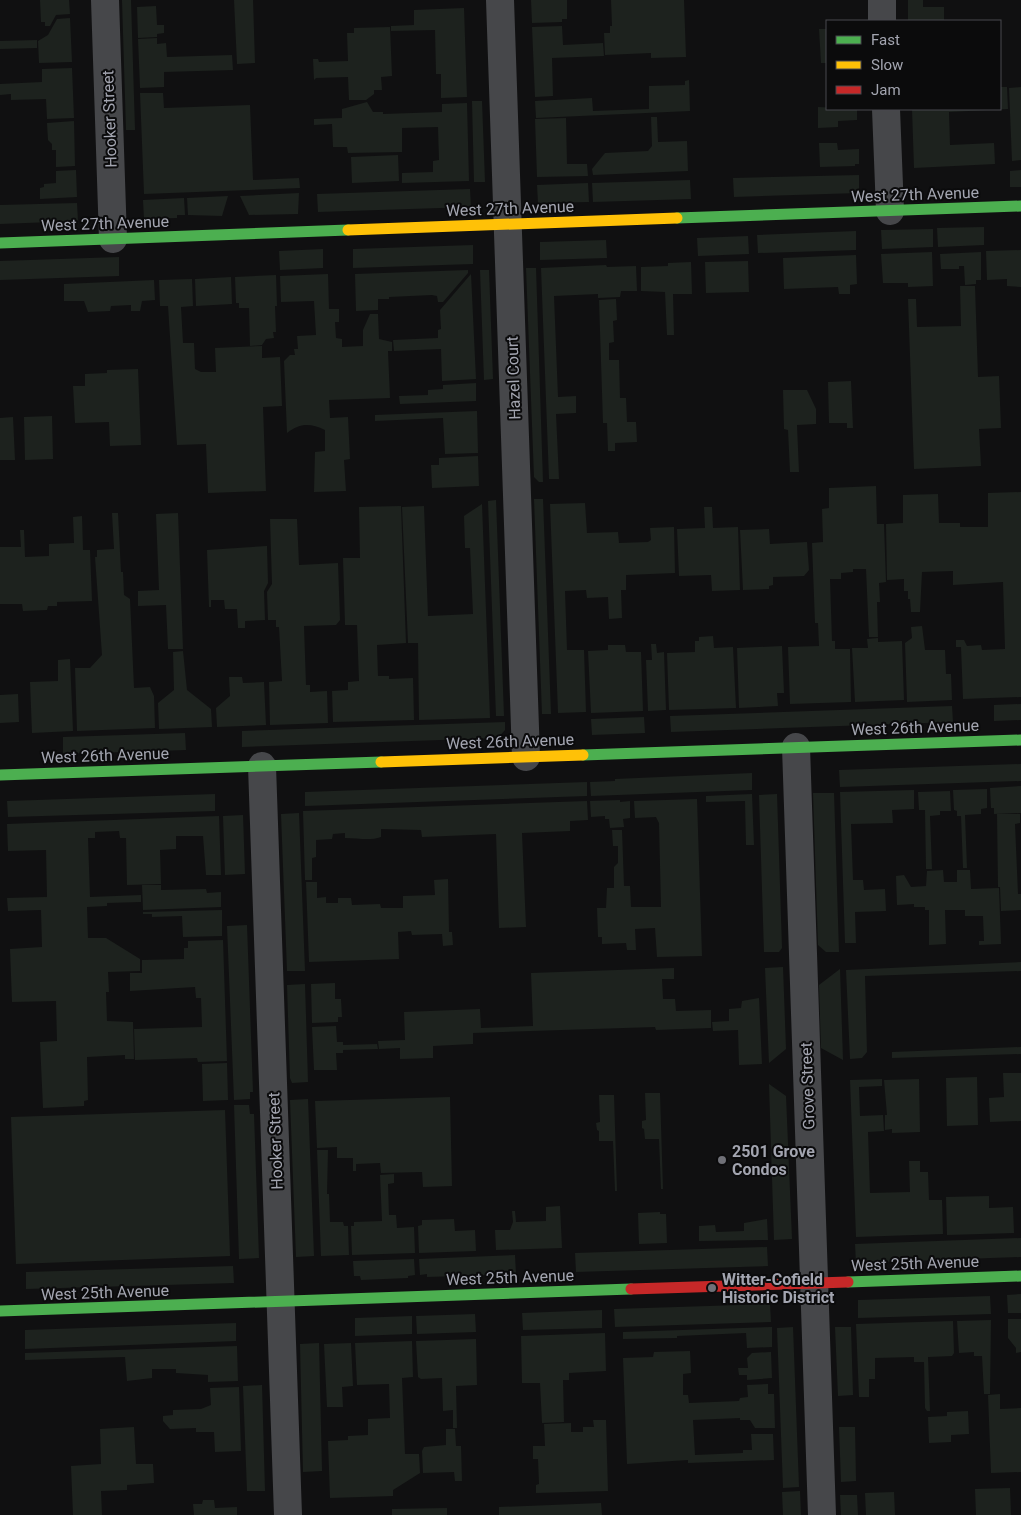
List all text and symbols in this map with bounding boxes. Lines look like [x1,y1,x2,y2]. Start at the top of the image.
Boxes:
legend [826,20,1001,110]
text: Fast [871,31,900,49]
text: Slow [871,56,903,74]
street label: Hooker Street [98,70,121,168]
text: Jam [871,81,901,99]
street label: West 27th Avenue [851,183,979,206]
street label: West 27th Avenue [446,197,574,220]
street label: West 27th Avenue [41,212,169,235]
street label: Hazel Court [503,336,524,420]
street label: West 26th Avenue [851,716,979,739]
street label: West 26th Avenue [446,730,574,753]
street label: West 26th Avenue [41,744,169,767]
street label: Grove Street [796,1042,819,1130]
street label: Hooker Street [264,1092,287,1190]
place label: 2501 Grove Condos [732,1142,815,1179]
marker: 2501 Grove Condos [716,1154,728,1166]
street label: West 25th Avenue [851,1252,979,1275]
street label: West 25th Avenue [446,1266,574,1289]
place label: Witter-Cofield Historic District [722,1270,835,1307]
street label: West 25th Avenue [41,1281,169,1304]
marker: Witter-Cofield Historic District [706,1282,718,1294]

